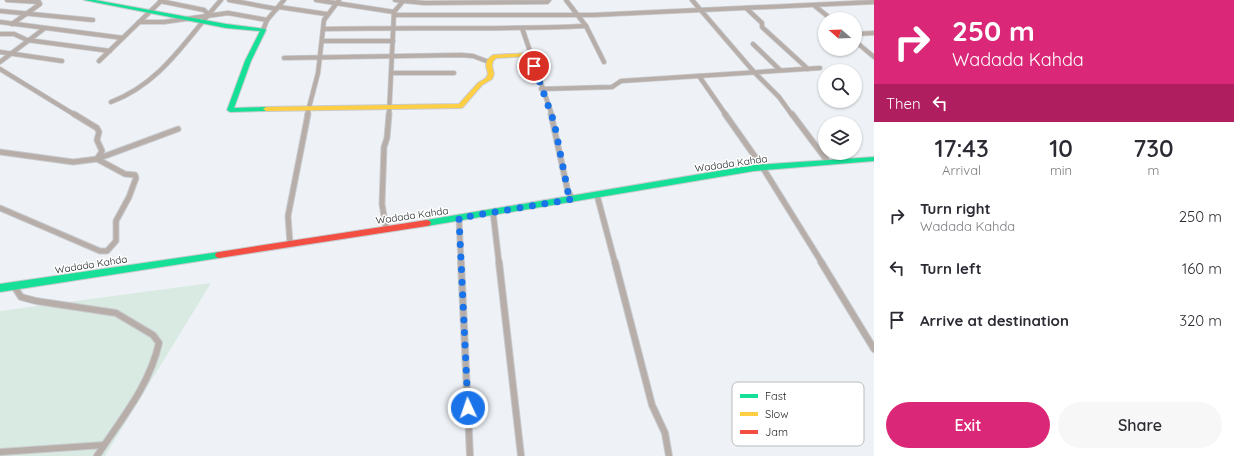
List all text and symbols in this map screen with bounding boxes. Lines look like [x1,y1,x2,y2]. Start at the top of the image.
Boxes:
north arrow [818,12,862,56]
map controls [818,12,862,160]
text: 250 m [952,13,1035,48]
icon: right [886,16,938,68]
text: Wadada Kahda [952,48,1084,71]
pin [517,49,551,83]
icon: arrive [523,55,545,77]
button: search [818,64,862,108]
icon: left [929,92,951,114]
text: Then [886,94,921,113]
button: layers [818,116,862,160]
text: 17:43 [934,133,989,163]
text: 10 [1049,133,1073,163]
text: 730 [1133,133,1174,163]
street label: Wadada Kahda [694,152,768,175]
text: Arrival [942,162,981,178]
text: min [1050,162,1072,178]
text: m [1148,162,1159,178]
text: Turn right [920,199,991,218]
street label: Wadada Kahda [375,204,449,227]
icon: right [886,205,908,227]
text: 250 m [1179,207,1222,226]
text: Wadada Kahda [920,218,1015,234]
street label: Wadada Kahda [54,252,128,277]
icon: left [886,257,908,279]
text: Turn left [920,259,982,278]
text: 160 m [1182,259,1222,278]
icon: arrive [886,309,908,331]
text: Arrive at destination [920,311,1069,330]
text: 320 m [1179,311,1222,330]
legend [732,382,864,446]
position arrow [447,387,489,429]
text: Fast [765,389,787,403]
button: Exit [886,402,1050,448]
button: Share [1058,402,1222,448]
text: Slow [765,407,789,421]
text: Jam [765,425,788,439]

